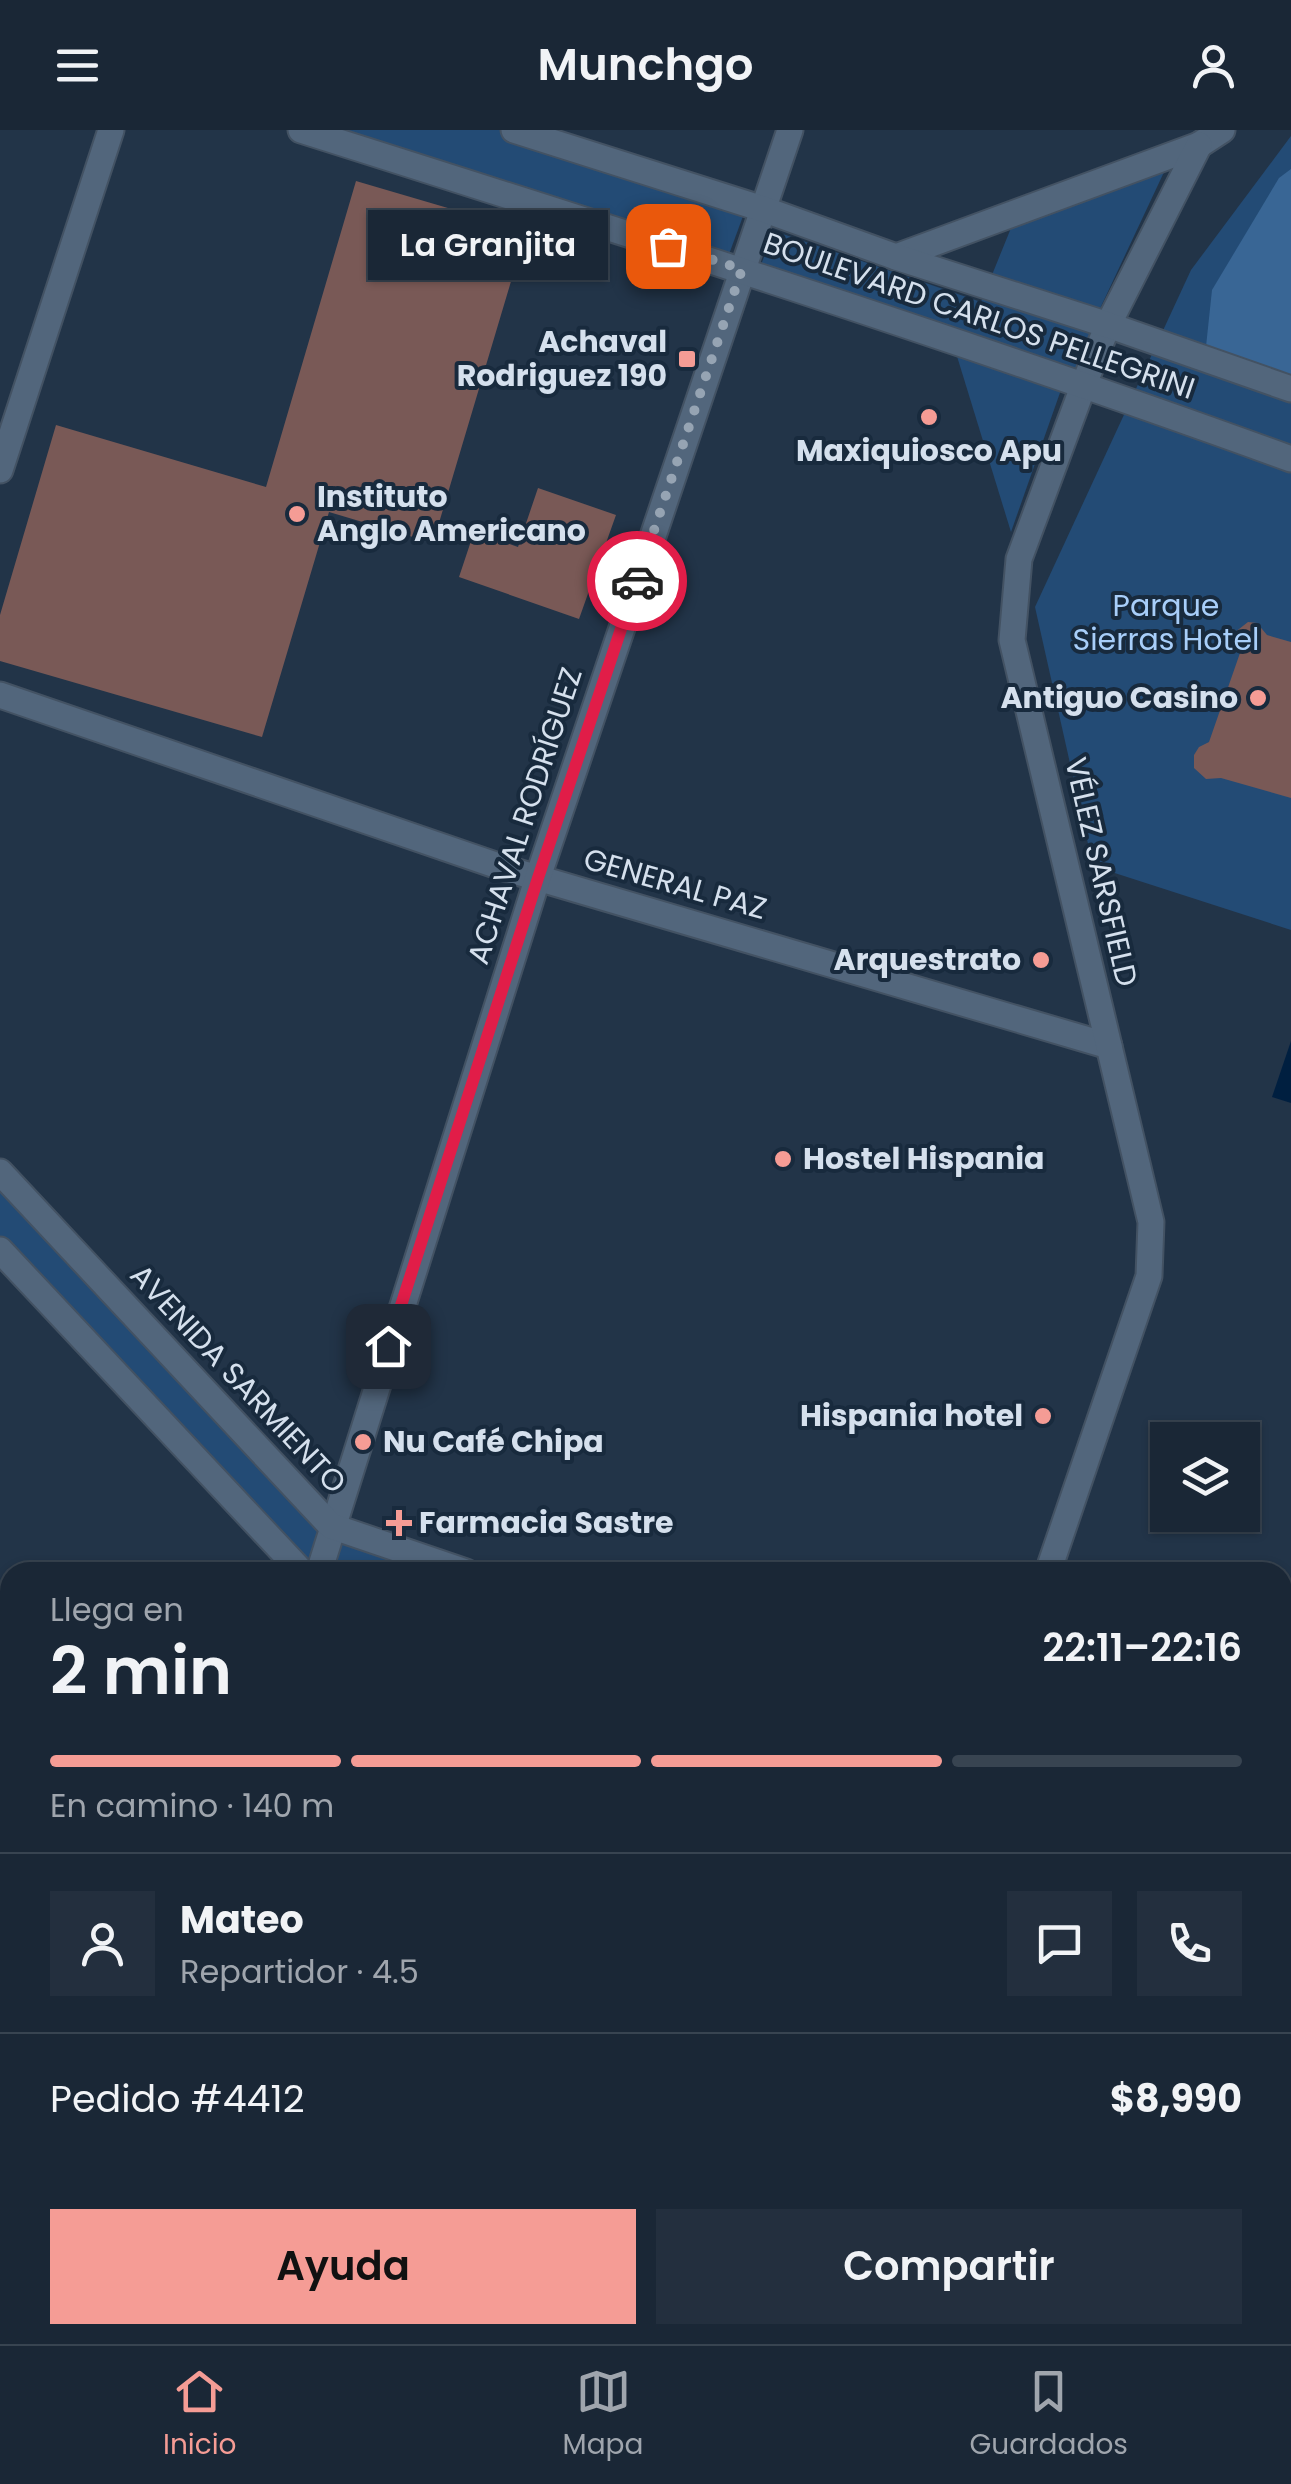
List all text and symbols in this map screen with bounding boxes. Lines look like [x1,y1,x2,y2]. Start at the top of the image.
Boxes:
text: Munchgo [537,33,754,96]
icon: menu [50,38,105,93]
icon: person [1186,38,1241,93]
pin [626,204,711,289]
callout: La Granjita [368,211,608,281]
icon: bag [641,219,696,274]
street label: BOULEVARD CARLOS PELLEGRINI [758,221,1201,410]
text: La Granjita [400,222,576,267]
place label: Achaval Rodriguez 190 [457,320,667,397]
marker: Achaval Rodriguez 190 [676,348,698,370]
marker: Maxiquiosco Apu [918,406,940,428]
place label: Maxiquiosco Apu [796,429,1062,472]
place label: Instituto Anglo Americano [317,475,586,552]
marker: Instituto Anglo Americano [286,503,308,525]
courier [587,531,687,631]
icon: car [610,554,665,609]
park label: Parque Sierras Hotel [1073,584,1259,661]
street label: ACHAVAL RODRÍGUEZ [456,662,593,970]
place label: Antiguo Casino [1000,676,1238,719]
marker: Antiguo Casino [1247,687,1269,709]
street label: VÉLEZ SARSFIELD [1054,753,1149,991]
street label: GENERAL PAZ [579,837,772,930]
place label: Arquestrato [834,938,1021,981]
marker: Arquestrato [1030,949,1052,971]
place label: Hostel Hispania [803,1137,1044,1180]
marker: Hostel Hispania [772,1148,794,1170]
street label: AVENIDA SARMIENTO [121,1255,356,1503]
pin [346,1304,431,1389]
icon: home [361,1319,416,1374]
place label: Hispania hotel [800,1394,1023,1437]
marker: Hispania hotel [1032,1405,1054,1427]
place label: Nu Café Chipa [383,1420,604,1463]
map controls [1150,1422,1260,1532]
button: layers [1150,1422,1260,1532]
marker: Nu Café Chipa [352,1431,374,1453]
place label: Farmacia Sastre [419,1501,674,1544]
marker: Farmacia Sastre [388,1512,410,1534]
text: Llega en [50,1587,184,1632]
text: 22:11–22:16 [1042,1621,1242,1674]
text: 2 min [50,1626,232,1717]
text: En camino · 140 m [50,1783,334,1828]
button: person [50,1891,155,1996]
button: chat [1007,1891,1112,1996]
button: phone [1137,1891,1242,1996]
text: Mateo [180,1893,304,1946]
text: Repartidor · 4.5 [180,1949,419,1994]
text: Pedido #4412 [50,2072,305,2125]
text: $8,990 [1110,2072,1242,2125]
button: Ayuda [50,2209,636,2324]
button: Compartir [656,2209,1242,2324]
tab: Inicio [163,2364,237,2466]
tab: Mapa [563,2364,643,2466]
tab: Guardados [970,2364,1128,2466]

